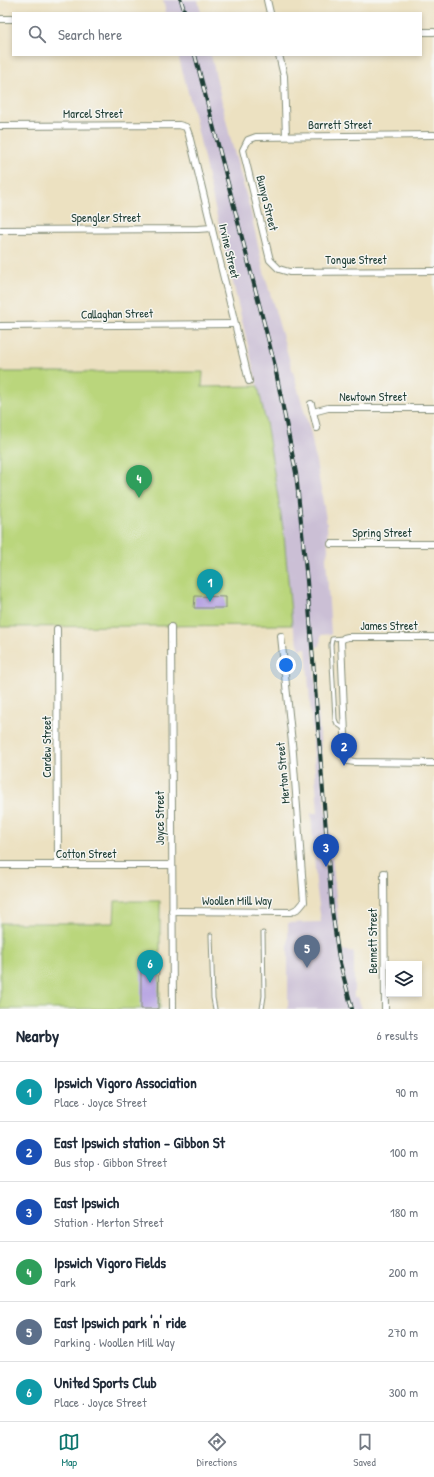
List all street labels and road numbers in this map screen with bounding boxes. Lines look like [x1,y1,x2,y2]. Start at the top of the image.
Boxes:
street label: Marcel Street [63,105,124,122]
street label: Barrett Street [308,116,373,133]
street label: Bunya Street [252,173,283,233]
street label: Spengler Street [71,209,142,226]
street label: Irvine Street [215,222,244,281]
street label: Tongue Street [325,251,388,268]
street label: Callaghan Street [81,304,154,323]
street label: Newtown Street [339,388,408,405]
street label: Spring Street [352,524,413,541]
street label: James Street [360,617,419,634]
street label: Cardew Street [38,715,55,778]
street label: Merton Street [271,741,294,804]
street label: Joyce Street [151,790,168,845]
street label: Cotton Street [56,845,117,862]
street label: Woollen Mill Way [202,892,272,909]
street label: Bennett Street [364,907,381,974]

